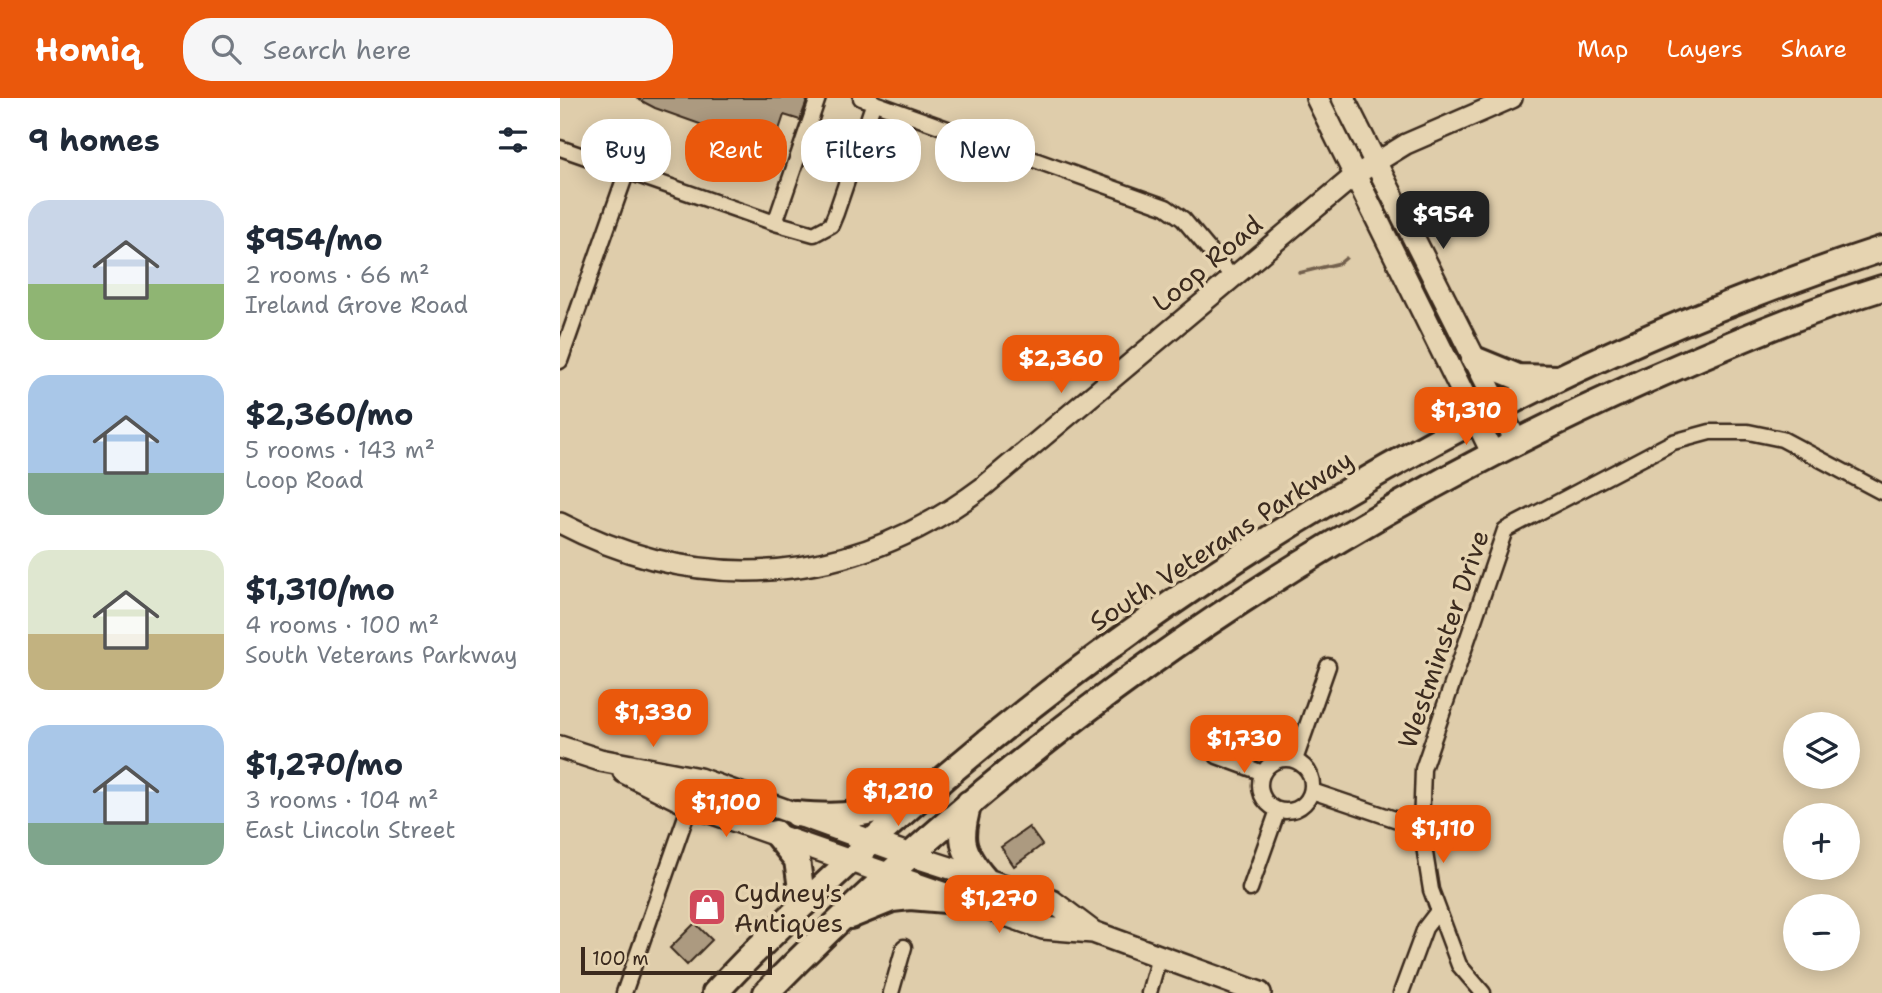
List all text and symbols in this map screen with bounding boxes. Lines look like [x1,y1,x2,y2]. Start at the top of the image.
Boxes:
search box [183,18,673,81]
text: Homiq [35,27,141,72]
icon: search [207,30,245,68]
text: Search here [263,32,411,67]
text: Map [1577,33,1628,65]
text: Layers [1666,33,1743,65]
text: Share [1781,33,1847,65]
chip: Buy [581,119,671,182]
chip: Rent [685,119,787,182]
chip: Filters [801,119,921,182]
chip: New [935,119,1035,182]
text: 9 homes [28,120,160,161]
icon: filters [494,121,532,159]
pin: $954 [1402,192,1484,251]
text: $954 [1412,199,1474,229]
street label: Loop Road [1144,207,1270,319]
text: $954/mo [245,219,383,260]
icon: home [84,228,168,312]
text: 2 rooms · 66 m² [245,260,430,290]
text: Ireland Grove Road [245,290,468,320]
pin: $2,360 [1004,336,1118,395]
text: $2,360 [1018,343,1104,373]
pin: $1,310 [1409,388,1523,447]
text: $2,360/mo [245,394,413,435]
text: $1,310 [1430,395,1502,425]
icon: home [84,403,168,487]
text: 5 rooms · 143 m² [245,435,435,465]
street label: South Veterans Parkway [1082,441,1360,639]
text: Loop Road [245,465,363,495]
street label: Westminster Drive [1389,525,1497,753]
text: $1,310/mo [245,569,395,610]
icon: home [84,578,168,662]
text: 4 rooms · 100 m² [245,610,439,640]
text: South Veterans Parkway [245,640,518,670]
pin: $1,330 [596,690,710,749]
text: $1,330 [614,697,692,727]
map controls [1783,712,1860,971]
button: layers [1783,712,1860,789]
pin: $1,730 [1187,716,1301,775]
text: $1,730 [1206,723,1282,753]
text: $1,270/mo [245,744,403,785]
icon: home [84,753,168,837]
pin: $1,210 [841,768,955,828]
text: $1,210 [862,776,934,806]
pin: $1,100 [669,780,783,839]
text: 3 rooms · 104 m² [245,785,438,815]
text: $1,100 [691,787,761,817]
button: + [1783,803,1860,880]
pin: $1,110 [1386,806,1500,865]
text: $1,110 [1411,813,1475,843]
text: East Lincoln Street [245,815,456,845]
place label: Cydney's Antiques [734,875,843,940]
pin: $1,270 [942,876,1056,935]
text: $1,270 [960,883,1038,913]
shop icon: Cydney's Antiques [686,886,728,928]
button: − [1783,894,1860,971]
scale bar [581,944,772,976]
text: 100 m [592,946,649,971]

